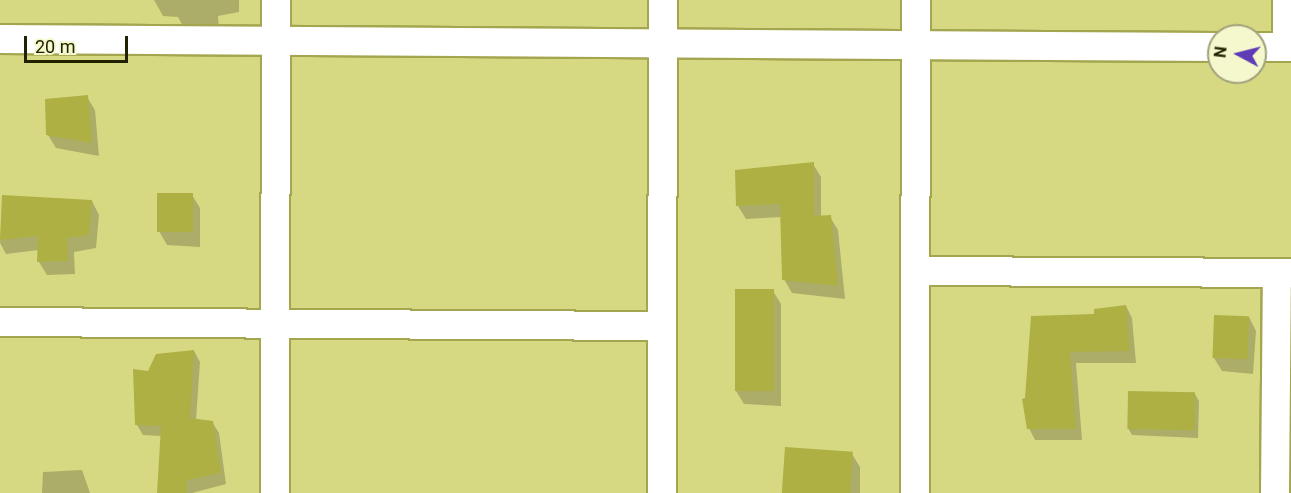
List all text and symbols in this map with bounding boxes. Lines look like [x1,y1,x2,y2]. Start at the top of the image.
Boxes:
scale bar [27,24,130,62]
north arrow [1207,24,1267,84]
text: 20 m [35,36,75,57]
text: N [1211,45,1231,59]

